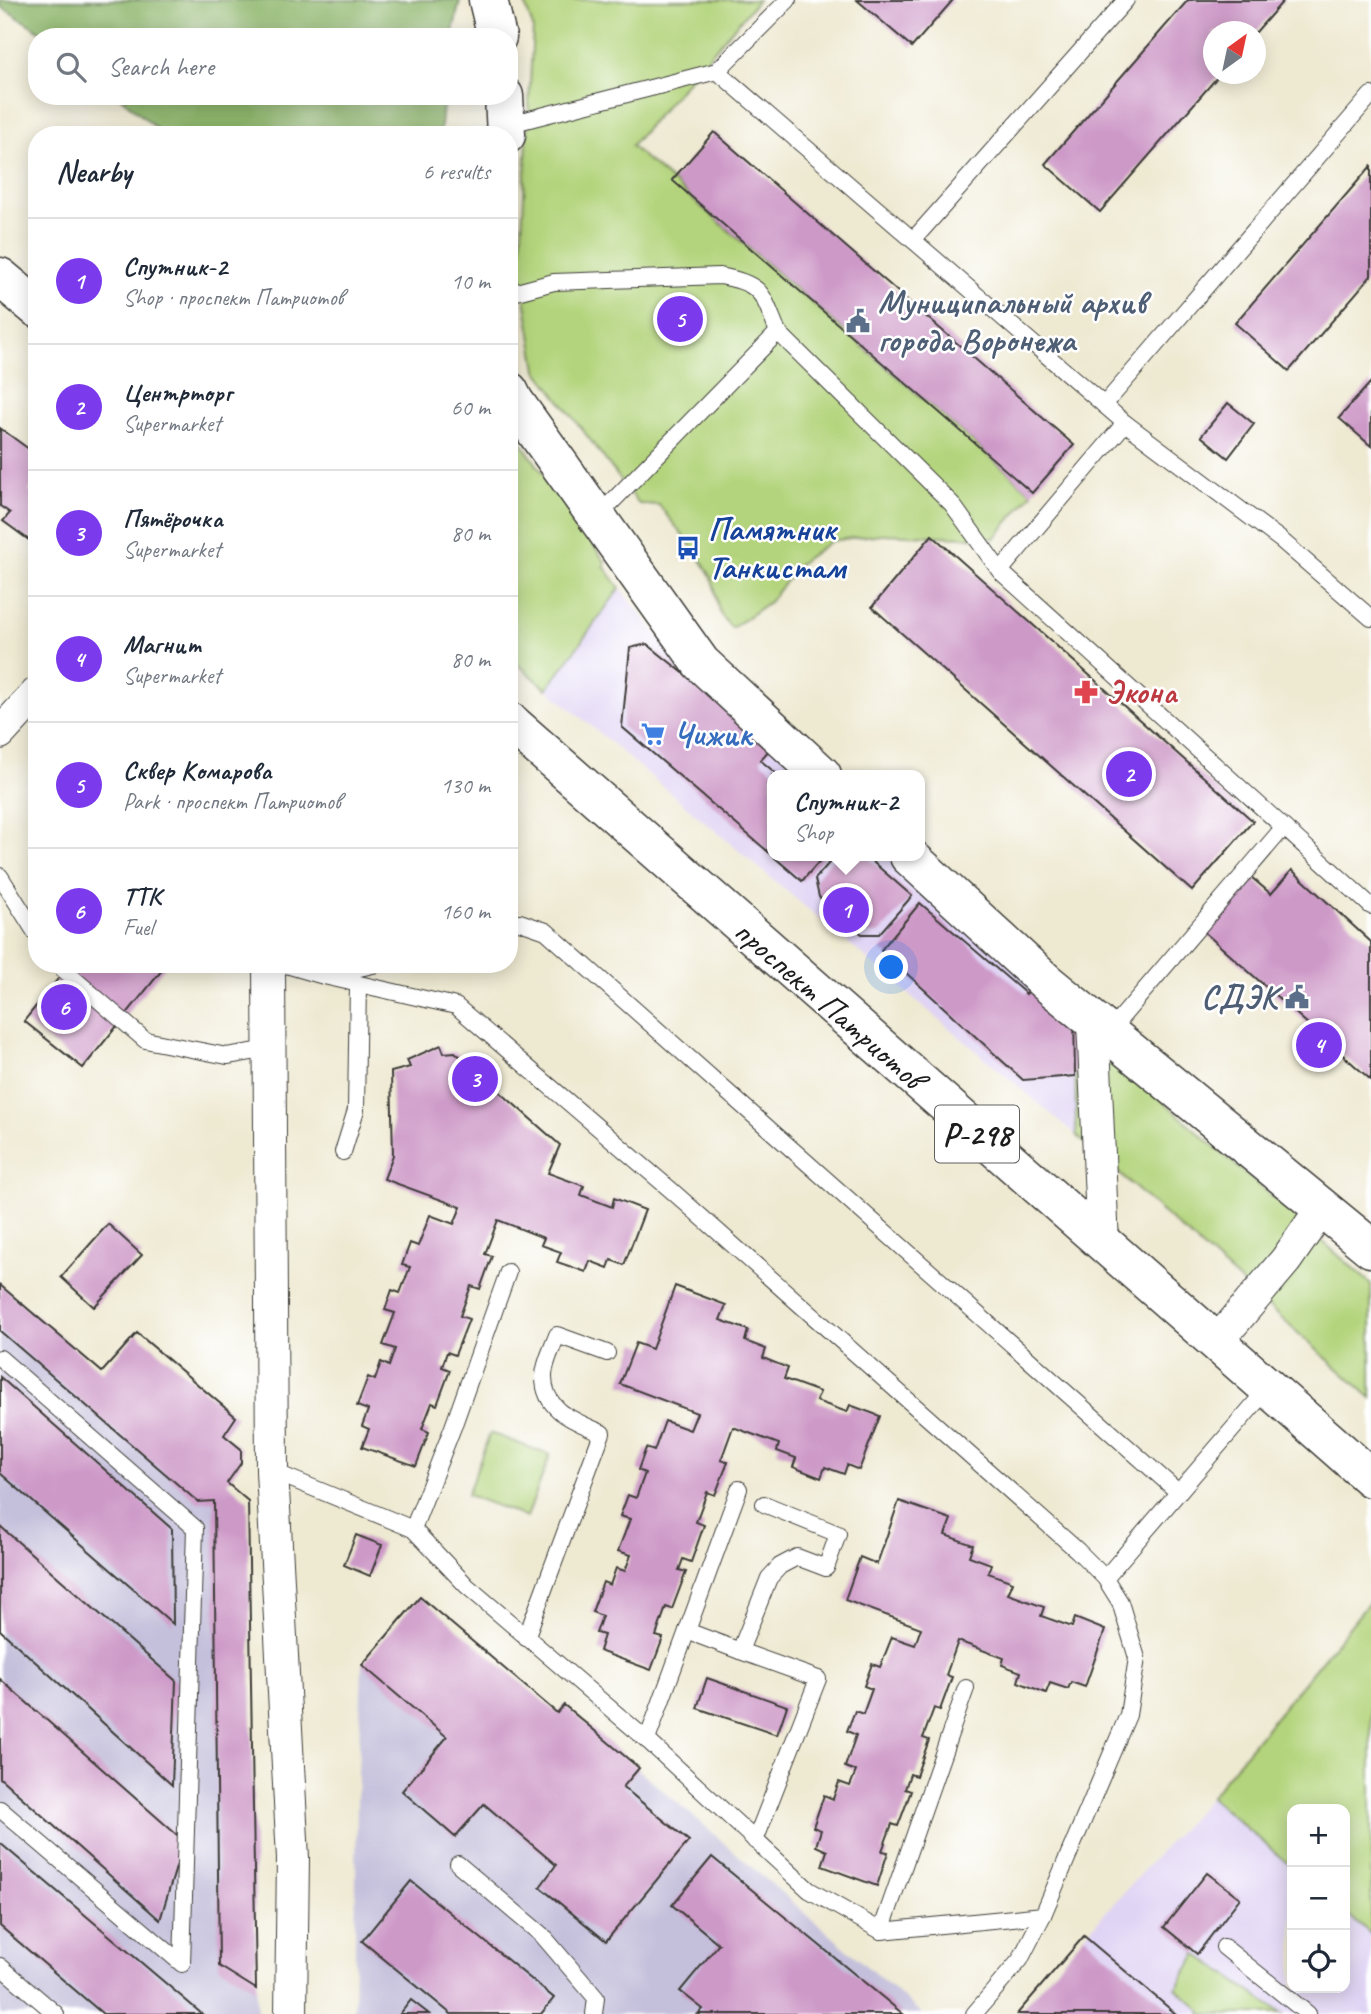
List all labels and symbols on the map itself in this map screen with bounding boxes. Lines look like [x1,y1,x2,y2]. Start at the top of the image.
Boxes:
north arrow [1203,21,1266,84]
place label: Муниципальный архив города Воронежа [878,281,1152,361]
pin: 5 [657,293,703,345]
public building icon: Муниципальный архив города Воронежа [844,307,872,335]
place label: Памятник Танкистам [708,508,847,588]
bus stop icon: Памятник Танкистам [674,534,702,562]
place label: Экона [1106,671,1179,713]
pharmacy icon: Экона [1072,678,1100,706]
place label: Чижик [673,713,754,755]
supermarket icon: Чижик [639,720,667,748]
pin: 2 [1106,748,1152,800]
pin: 1 [823,884,869,936]
street label: проспект Патриотов [725,910,939,1103]
your location [874,950,908,984]
place label: СДЭК [1201,976,1283,1018]
pin: 6 [41,981,87,1033]
public building icon: СДЭК [1283,983,1311,1011]
pin: 4 [1296,1019,1342,1071]
pin: 3 [452,1053,498,1105]
road number: Р-298 [935,1106,1019,1162]

